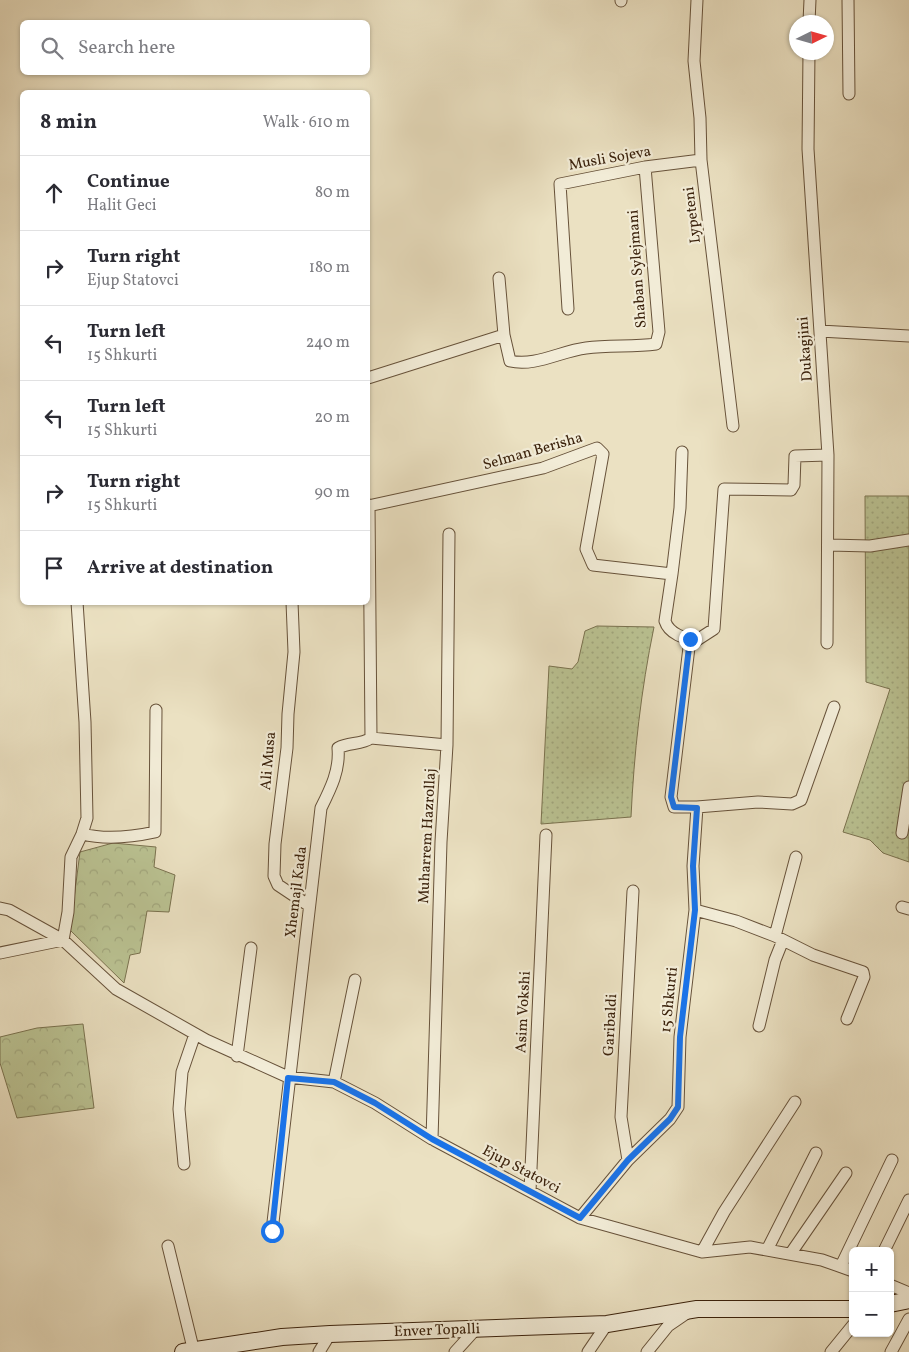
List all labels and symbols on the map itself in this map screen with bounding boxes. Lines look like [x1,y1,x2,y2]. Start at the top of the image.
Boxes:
north arrow [789,15,834,60]
street label: Musli Sojeva [567,141,653,177]
street label: Lypeteni [679,185,707,245]
street label: Shaban Sylejmani [623,209,653,329]
street label: Dukagjini [793,316,819,382]
street label: Selman Berisha [481,428,585,476]
route end [679,628,702,651]
street label: Ali Musa [256,731,282,791]
street label: Muharrem Hazrollaj [414,768,442,904]
street label: Xhemajl Kada [281,845,313,939]
street label: 15 Shkurti [656,966,684,1034]
street label: Asim Vokshi [511,970,537,1054]
street label: Garibaldi [599,993,623,1057]
street label: Ejup Statovci [478,1141,564,1199]
route start [261,1220,284,1243]
street label: Enver Topalli [393,1319,481,1343]

